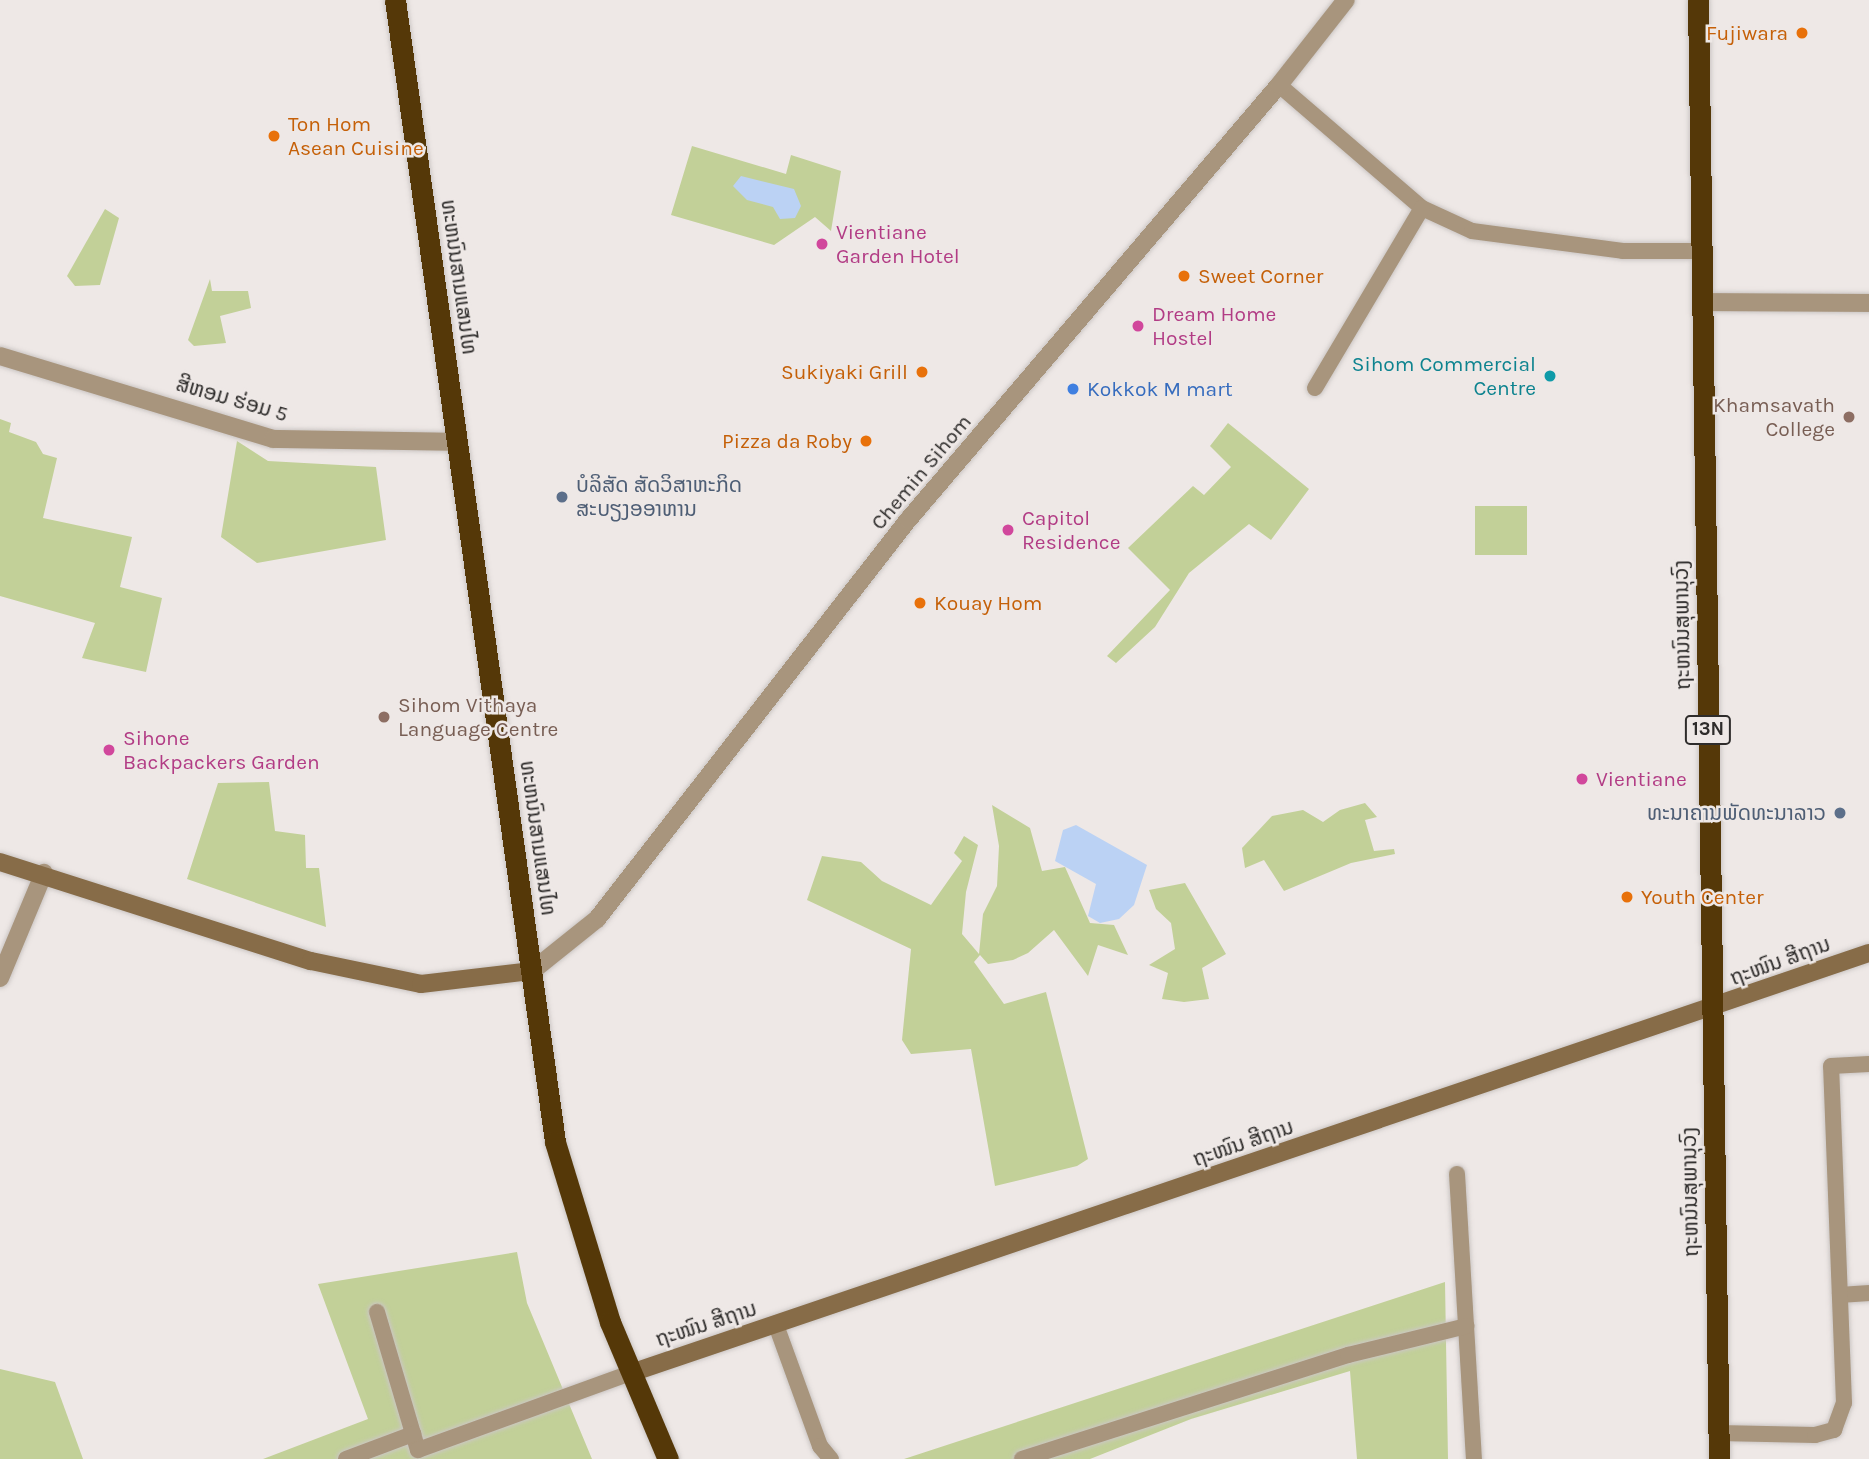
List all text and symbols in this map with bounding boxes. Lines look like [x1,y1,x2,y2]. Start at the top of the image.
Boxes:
place label: Fujiwara [1706,20,1788,46]
marker: Fujiwara [1794,25,1810,41]
place label: Ton Hom Asean Cuisine [288,111,424,161]
marker: Ton Hom Asean Cuisine [266,128,282,144]
street label: ທະຫນົນສາມແສນໄທ [436,198,482,356]
place label: Vientiane Garden Hotel [836,219,960,269]
marker: Vientiane Garden Hotel [814,236,830,252]
place label: Sweet Corner [1198,263,1323,289]
marker: Sweet Corner [1176,268,1192,284]
place label: Dream Home Hostel [1152,301,1276,351]
marker: Dream Home Hostel [1130,318,1146,334]
place label: Sihom Commercial Centre [1352,351,1536,401]
place label: Sukiyaki Grill [781,359,908,385]
marker: Sukiyaki Grill [914,364,930,380]
marker: Sihom Commercial Centre [1542,368,1558,384]
street label: ສີຫອມ ຮ່ອມ 5 [173,371,291,427]
place label: Kokkok M mart [1087,376,1233,402]
marker: Kokkok M mart [1065,381,1081,397]
place label: Khamsavath College [1713,392,1835,442]
street label: Chemin Sihom [866,409,976,535]
marker: Khamsavath College [1841,409,1857,425]
place label: Pizza da Roby [722,428,852,454]
marker: Pizza da Roby [858,433,874,449]
place label: ບໍລິສັດ ສັດວິສາຫະກິດ ສະບຽງອອາຫານ [576,472,742,522]
marker: ບໍລິສັດ ສັດວິສາຫະກິດ ສະບຽງອອາຫານ [554,489,570,505]
place label: Capitol Residence [1022,505,1120,555]
marker: Capitol Residence [1000,522,1016,538]
street label: ຖະຫນົນສຸພານຸວົງ [1668,560,1696,690]
place label: Kouay Hom [934,590,1042,616]
marker: Kouay Hom [912,595,928,611]
place label: Sihom Vithaya Language Centre [398,692,558,742]
marker: Sihom Vithaya Language Centre [376,709,392,725]
road number: 13N [1684,715,1732,746]
place label: Sihone Backpackers Garden [123,725,320,775]
marker: Sihone Backpackers Garden [101,742,117,758]
street label: ທະຫນົນສາມແສນໄທ [515,759,561,917]
place label: Vientiane [1596,766,1687,792]
marker: Vientiane [1574,771,1590,787]
place label: ທະນາຄານພັດທະນາລາວ [1647,800,1826,826]
marker: ທະນາຄານພັດທະນາລາວ [1832,805,1848,821]
place label: Youth Center [1641,884,1764,910]
marker: Youth Center [1619,889,1635,905]
street label: ຖະໜົນ ສີຖານ [1726,931,1834,991]
street label: ຖະໜົນ ສີຖານ [1189,1114,1297,1172]
street label: ຖະຫນົນສຸພານຸວົງ [1676,1127,1704,1257]
street label: ຖະໜົນ ສີຖານ [652,1296,760,1352]

